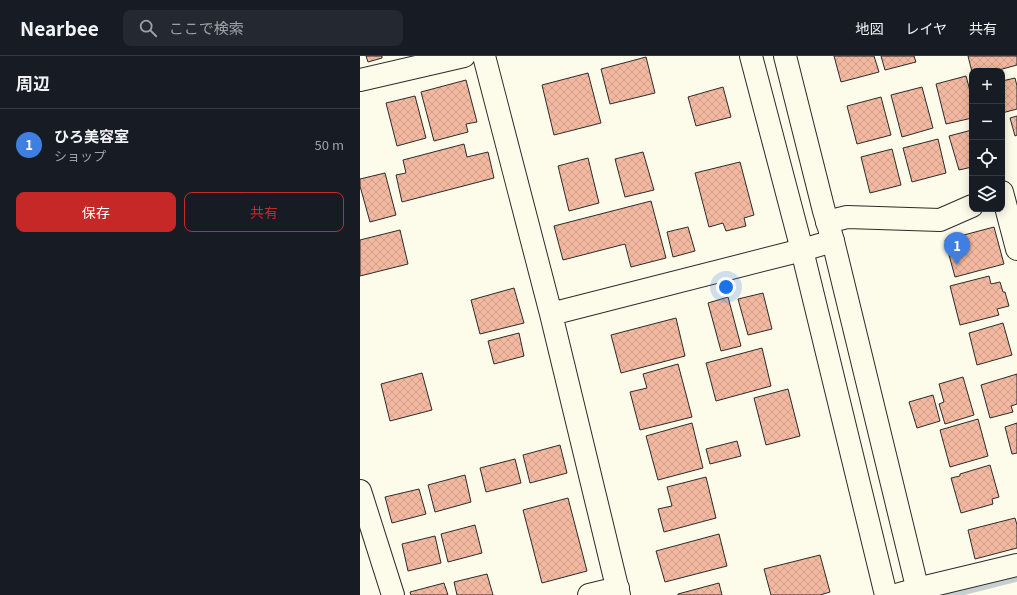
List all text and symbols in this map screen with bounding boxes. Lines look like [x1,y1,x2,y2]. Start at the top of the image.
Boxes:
search box [123,10,403,46]
text: Nearbee [20,14,99,41]
icon: search [137,17,159,39]
text: ここで検索 [169,17,244,38]
text: 地図 [855,18,883,38]
text: レイヤ [905,18,947,38]
text: 共有 [969,18,997,38]
map controls [969,68,1005,212]
button: + [969,68,1005,104]
text: 周辺 [16,70,50,95]
button: − [969,104,1005,140]
text: ひろ美容室 [54,125,129,146]
text: 1 [25,135,33,154]
text: 50 m [315,135,344,154]
button: locate [969,140,1005,176]
text: ショップ [54,146,106,165]
button: layers [969,176,1005,212]
button: 保存 [16,192,176,232]
button: 共有 [184,192,344,232]
pin: 1 [944,232,970,265]
your location [716,277,736,297]

